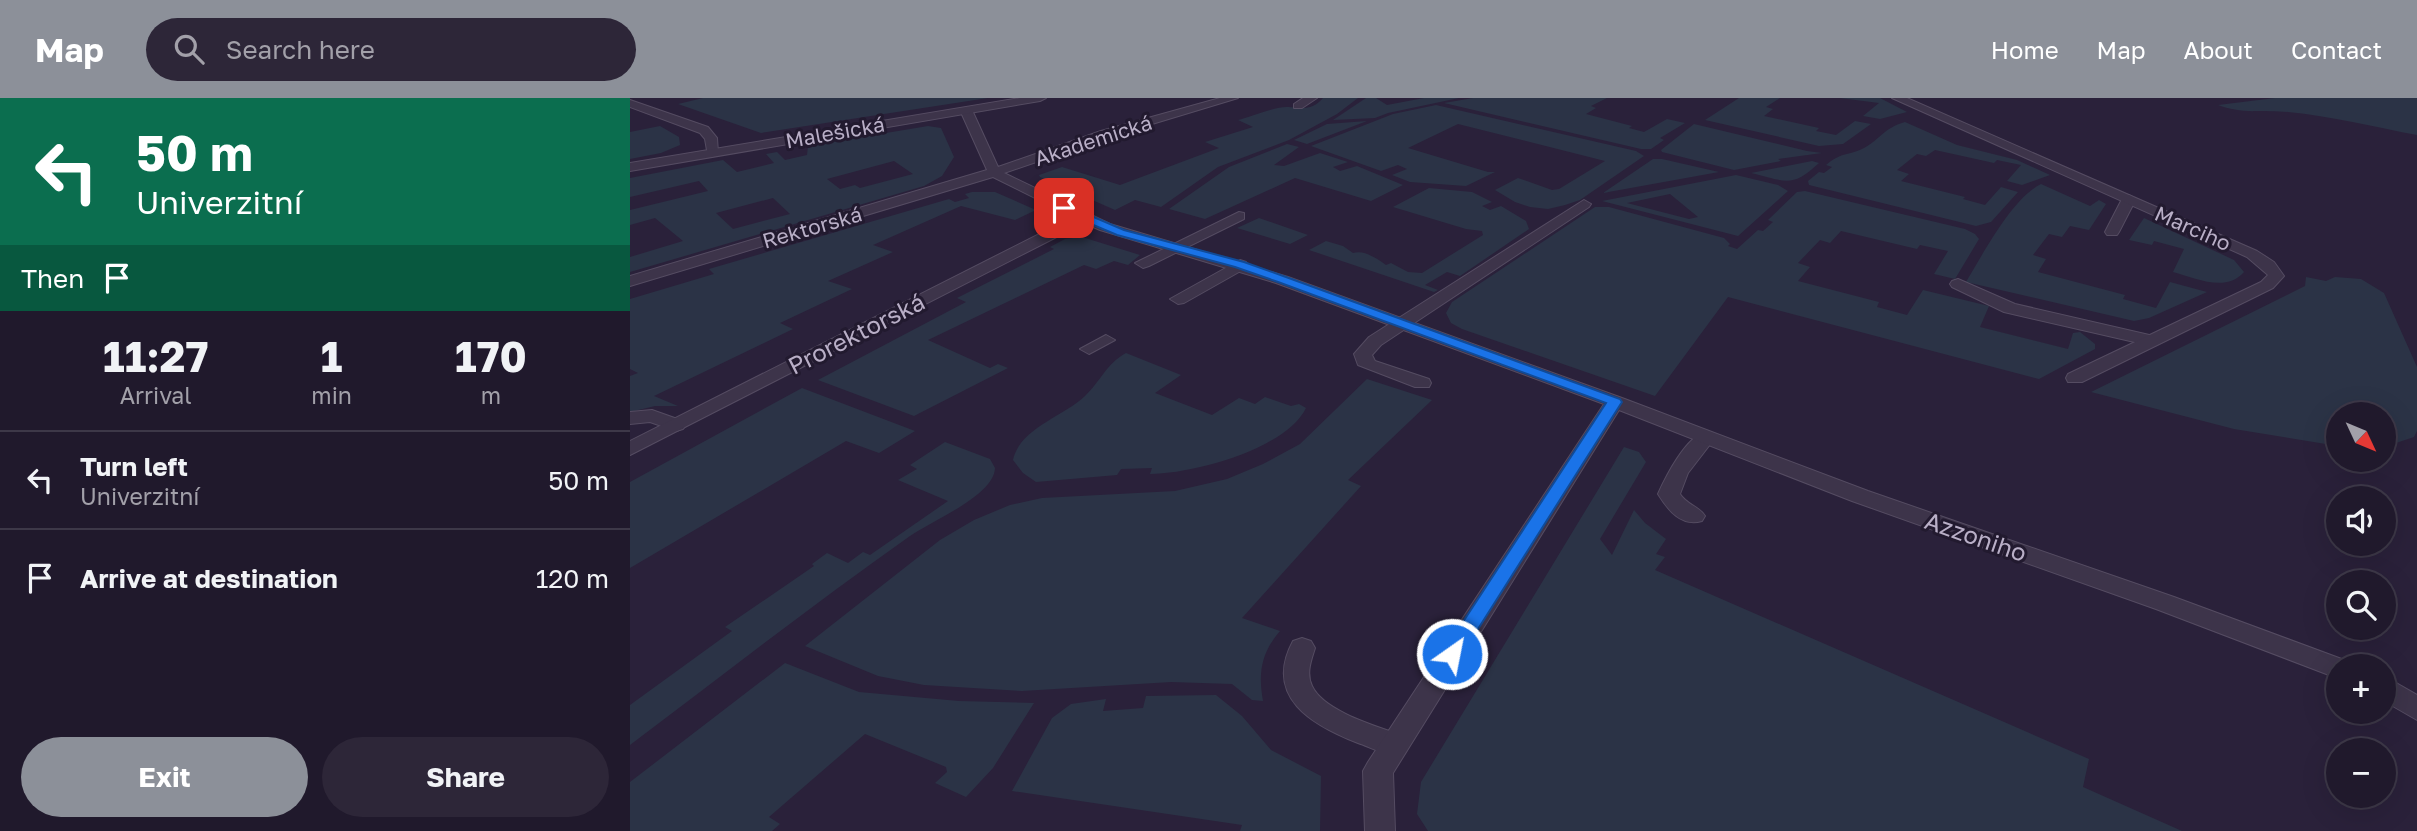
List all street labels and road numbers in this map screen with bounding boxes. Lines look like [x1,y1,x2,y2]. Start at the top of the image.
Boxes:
street label: Akademická [1031,109,1155,171]
street label: Malešická [783,110,887,154]
street label: Rektorská [759,200,865,254]
street label: Marciho [2151,200,2235,256]
street label: Prorektorská [783,286,929,380]
street label: Azzoniho [1921,505,2031,567]

